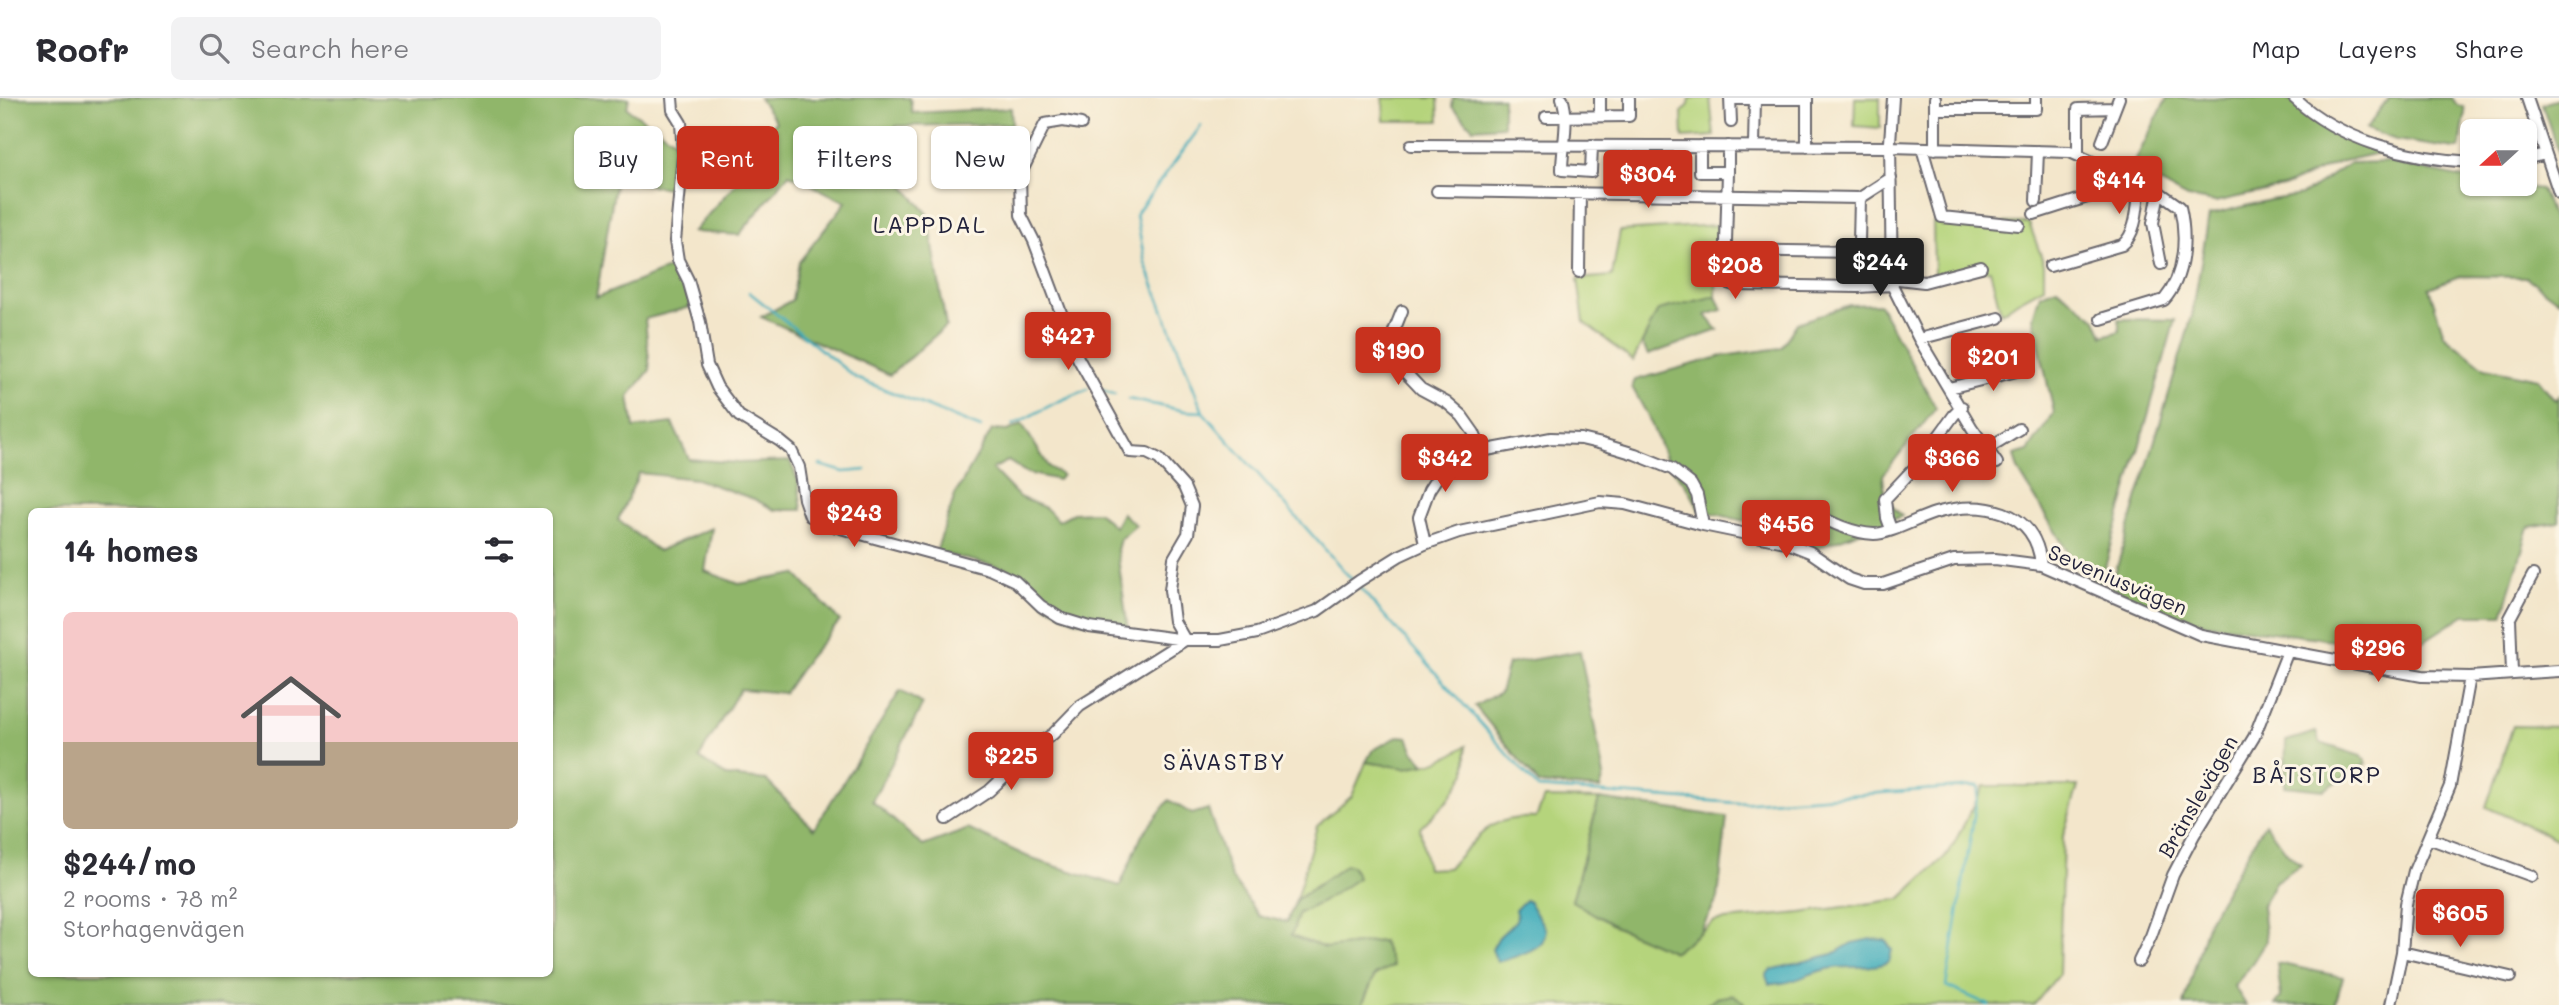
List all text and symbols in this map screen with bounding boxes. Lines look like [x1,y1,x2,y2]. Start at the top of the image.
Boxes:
search box [171,17,661,80]
text: Roofr [35,27,129,70]
icon: search [195,29,233,67]
text: Search here [251,31,409,65]
text: Map [2252,33,2300,64]
text: Layers [2338,33,2417,64]
text: Share [2455,33,2524,64]
north arrow [2460,119,2538,196]
map controls [2460,119,2537,196]
chip: Buy [574,126,663,189]
chip: Rent [677,126,779,189]
chip: Filters [793,126,917,189]
chip: New [931,126,1030,189]
pin: $304 [1607,150,1689,210]
pin: $414 [2078,156,2160,216]
text: $304 [1619,158,1677,188]
text: $414 [2092,164,2146,194]
district label: LAPPDAL [873,209,987,239]
pin: $244 [1839,238,1921,298]
pin: $208 [1694,242,1776,301]
text: $244 [1852,246,1908,276]
text: $208 [1707,249,1763,279]
pin: $427 [1027,313,1109,372]
text: $427 [1041,320,1095,350]
pin: $190 [1357,328,1439,387]
pin: $201 [1952,334,2034,393]
text: $190 [1371,335,1425,365]
text: $201 [1967,341,2019,371]
pin: $342 [1404,434,1486,494]
pin: $366 [1911,434,1993,494]
text: $342 [1417,442,1473,472]
text: $366 [1924,442,1980,472]
pin: $243 [813,490,895,549]
text: $243 [826,497,882,527]
pin: $456 [1745,500,1827,560]
text: $456 [1758,508,1814,538]
text: 14 homes [63,530,199,570]
icon: filters [480,531,518,569]
street label: Seveniusvägen [2044,537,2192,621]
pin: $296 [2337,624,2419,684]
text: $296 [2351,632,2405,662]
icon: home [228,658,354,784]
street label: Bränslevägen [2151,730,2243,862]
pin: $225 [970,732,1052,792]
text: $225 [984,740,1038,770]
district label: SÄVASTBY [1163,746,1287,776]
district label: BÅTSTORP [2252,759,2382,789]
text: $244/mo [63,843,196,883]
text: 2 rooms · 78 m² [63,883,237,913]
pin: $605 [2419,890,2501,949]
text: $605 [2432,897,2488,927]
text: Storhagenvägen [63,913,245,943]

